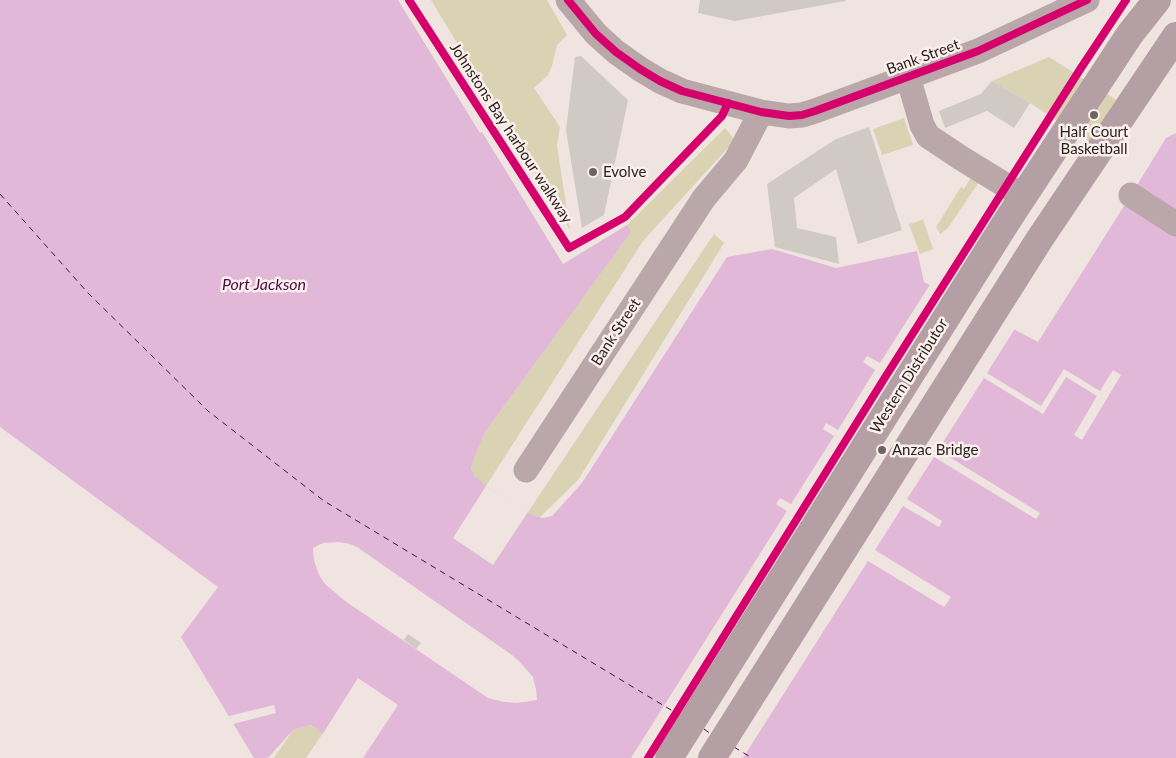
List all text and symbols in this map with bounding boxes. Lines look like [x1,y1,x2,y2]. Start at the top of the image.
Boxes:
street label: Bank Street [884,35,962,79]
street label: Johnstons Bay harbour walkway [446,39,576,227]
marker: Half Court Basketball [1088,109,1100,121]
place label: Half Court Basketball [1060,123,1128,158]
place label: Evolve [603,163,646,181]
marker: Evolve [587,166,599,178]
water label: Port Jackson [222,275,306,295]
street label: Bank Street [588,295,644,369]
street label: Western Distributor [866,315,952,437]
place label: Anzac Bridge [892,441,978,459]
marker: Anzac Bridge [876,444,888,456]

